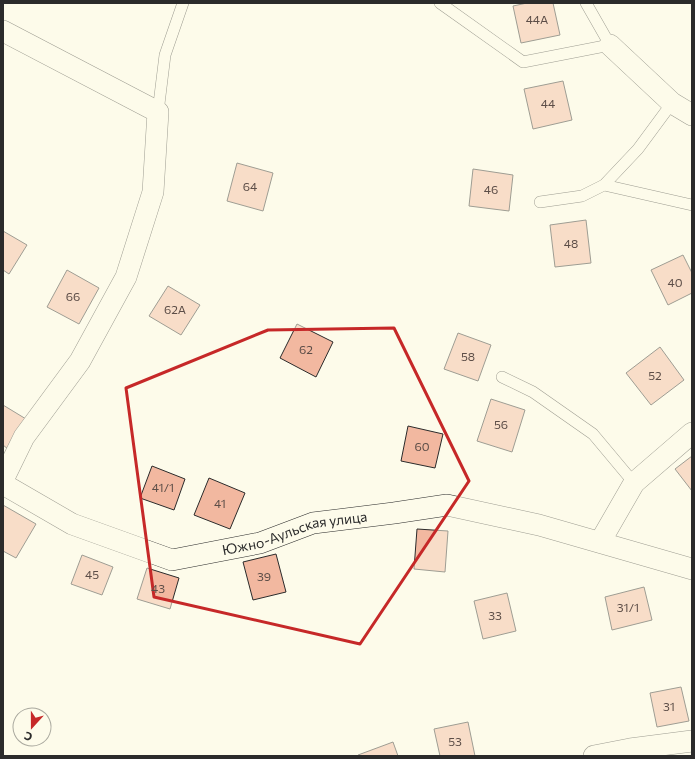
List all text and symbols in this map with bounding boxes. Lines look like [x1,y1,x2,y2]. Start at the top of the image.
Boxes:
house number: 44А [526,12,548,26]
house number: 44 [541,96,555,110]
house number: 64 [243,179,257,193]
house number: 46 [484,182,498,196]
house number: 48 [564,236,578,250]
house number: 40 [667,275,683,289]
house number: 66 [66,289,80,303]
house number: 62А [164,302,186,316]
house number: 62 [299,342,313,356]
house number: 58 [461,349,475,363]
house number: 52 [648,368,662,382]
house number: 56 [494,417,508,431]
house number: 60 [414,439,430,453]
house number: 41/1 [152,480,174,494]
house number: 41 [214,496,226,510]
street label: Южно-Аульская улица [221,507,368,558]
house number: 45 [85,567,99,581]
house number: 39 [257,569,271,583]
house number: 43 [151,581,165,595]
house number: 31/1 [617,600,639,614]
house number: 33 [488,608,502,622]
house number: 31 [663,699,675,713]
north arrow [12,707,52,747]
text: С [22,729,34,744]
house number: 53 [448,734,462,748]

